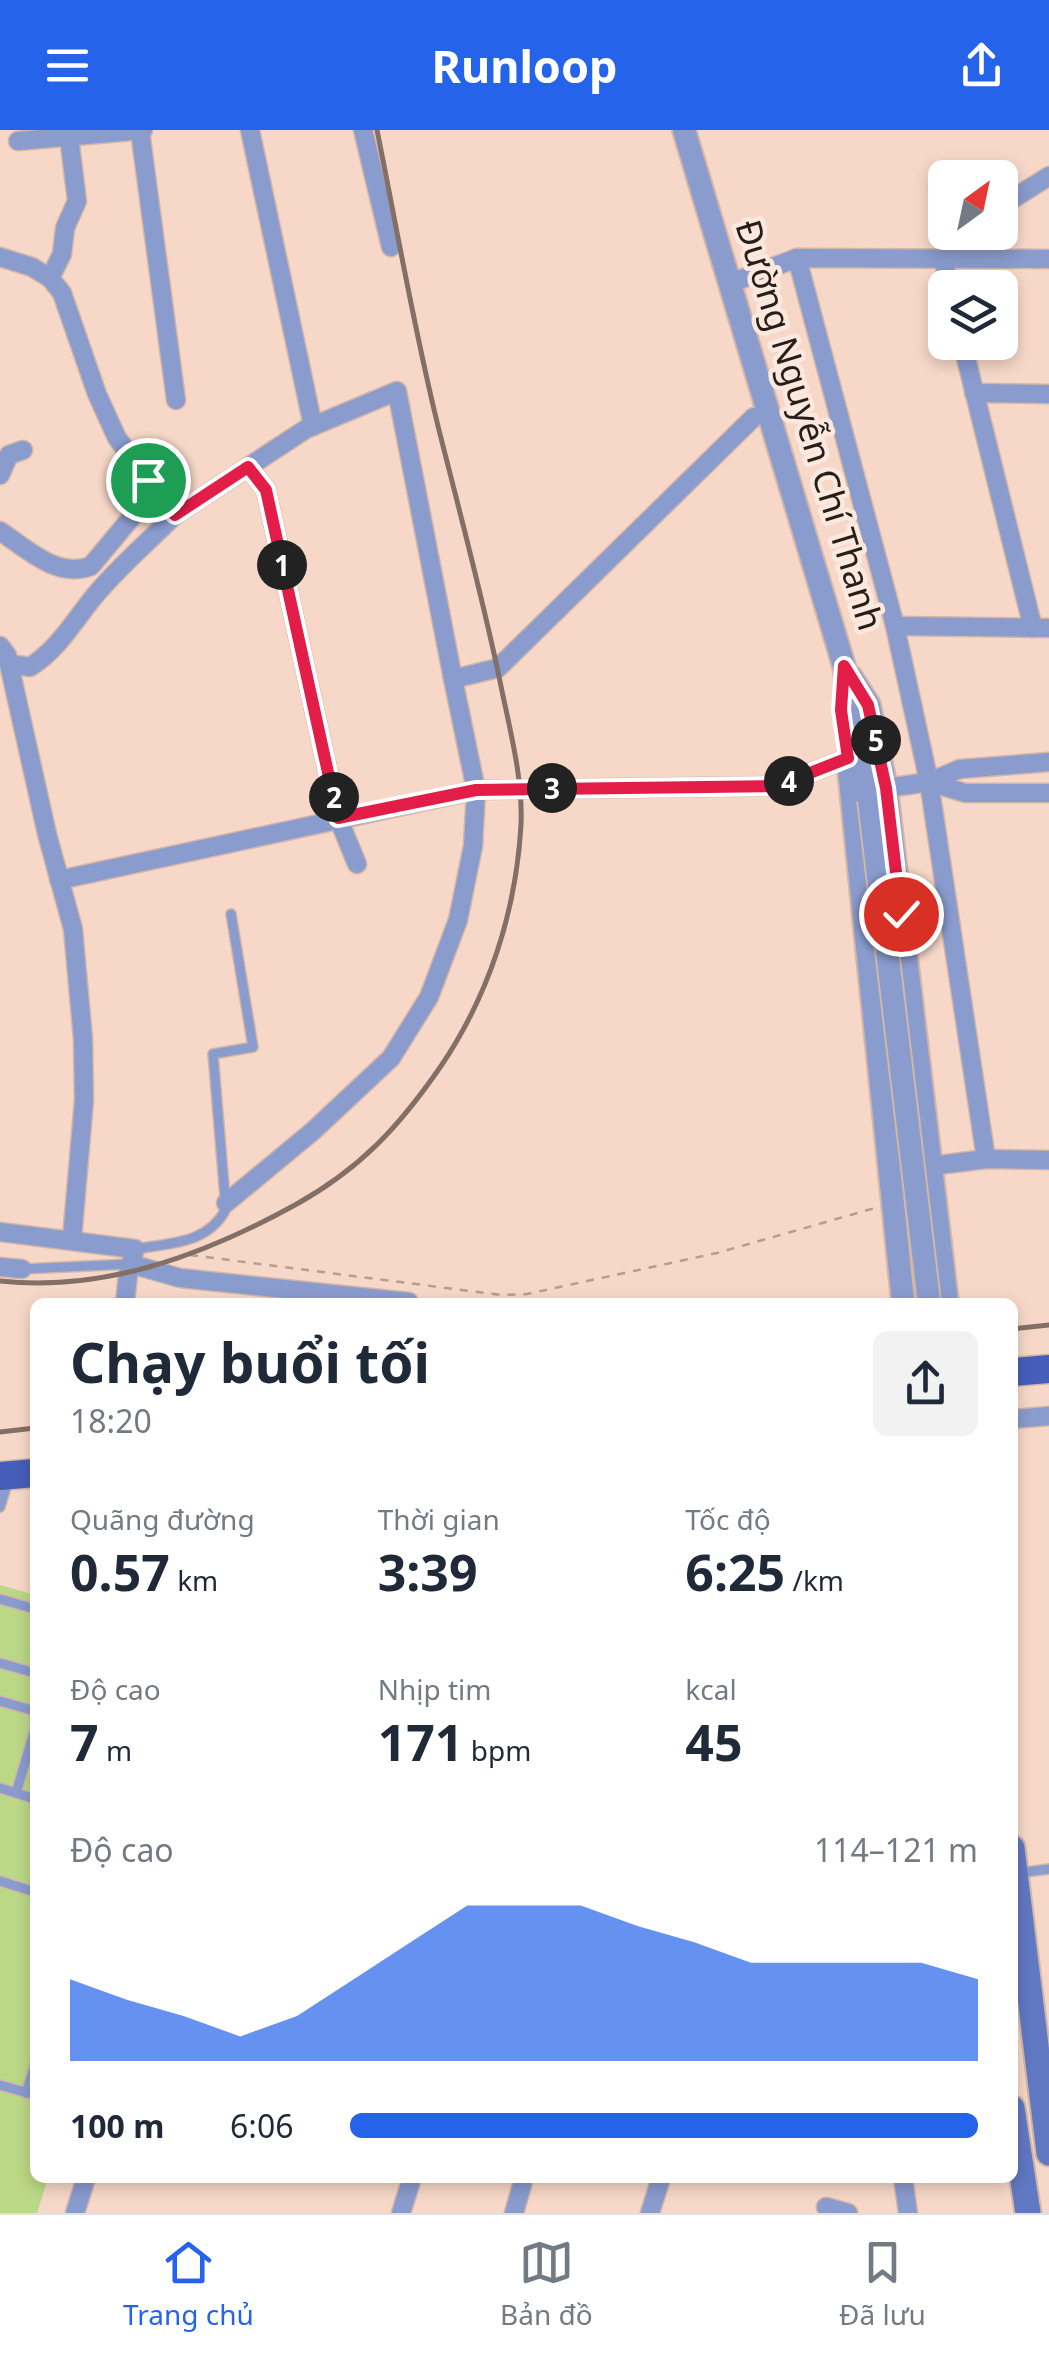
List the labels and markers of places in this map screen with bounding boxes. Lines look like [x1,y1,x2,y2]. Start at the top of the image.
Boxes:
pin [106,438,191,523]
pin: 1 [257,540,307,590]
pin: 5 [851,715,901,765]
pin: 4 [764,756,814,806]
pin: 3 [527,763,577,813]
pin: 2 [309,772,359,822]
pin [859,872,944,957]

